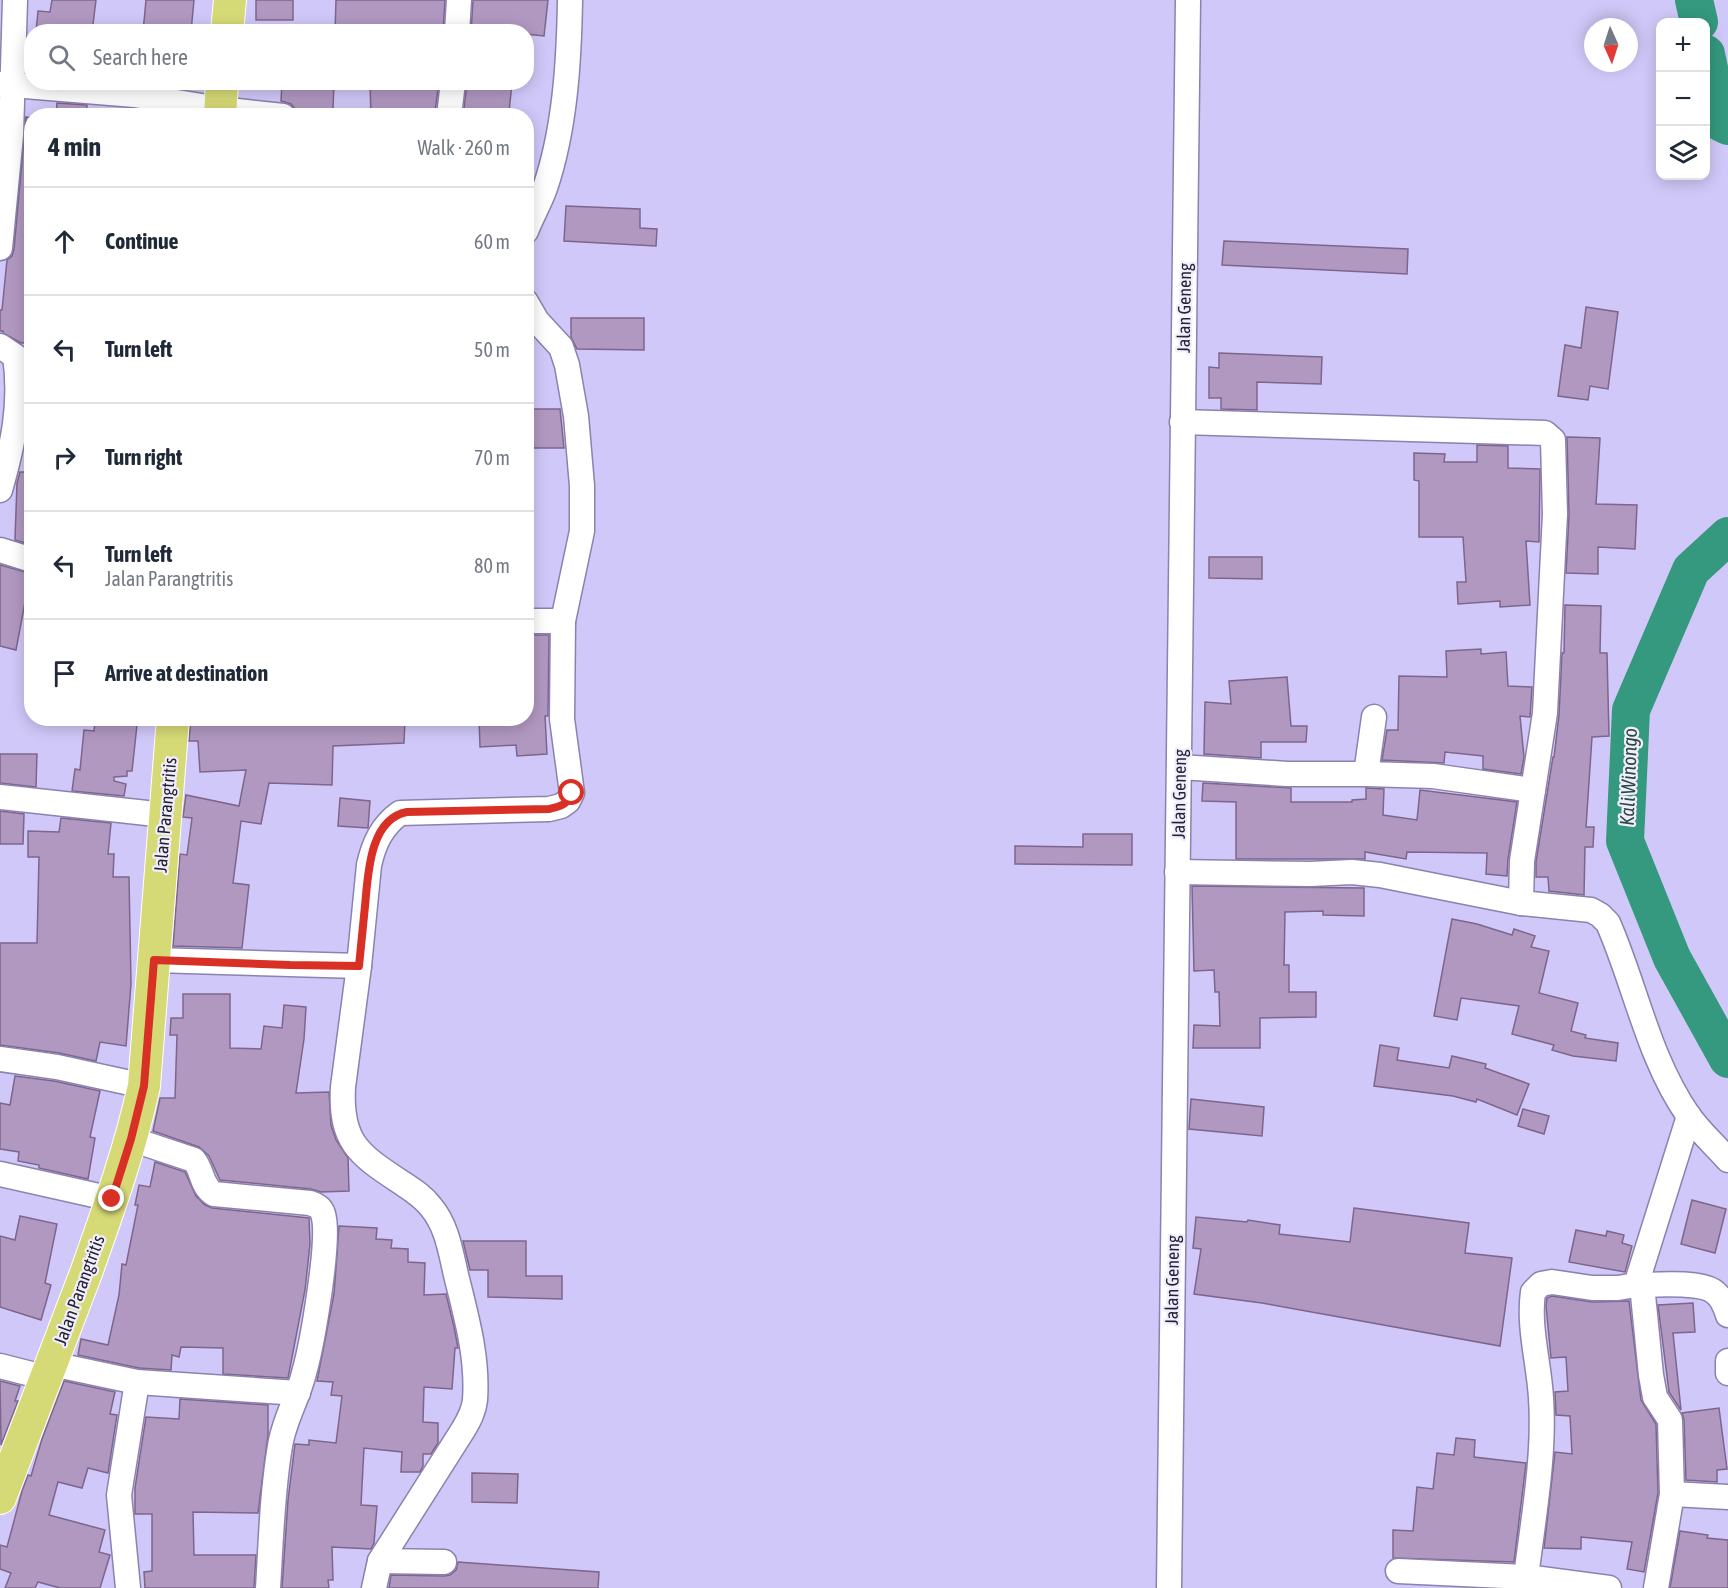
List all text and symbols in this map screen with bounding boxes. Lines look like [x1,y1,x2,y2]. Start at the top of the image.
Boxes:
north arrow [1584,18,1638,72]
map controls [1656,18,1710,180]
button: + [1656,18,1710,72]
search box [24,24,534,90]
icon: search [45,41,78,74]
text: Search here [93,44,188,70]
button: − [1656,72,1710,126]
button: layers [1656,126,1710,180]
text: 4 min [48,132,101,162]
text: Walk · 260 m [418,136,510,159]
icon: ahead [48,225,81,258]
text: Continue [105,228,179,254]
text: 60 m [474,230,510,253]
street label: Jalan Geneng [1173,263,1195,353]
icon: left [48,333,81,366]
text: Turn left [105,336,172,362]
text: 50 m [474,338,510,361]
icon: right [48,441,81,474]
text: Turn right [105,444,182,470]
text: 70 m [474,446,510,469]
text: Turn left [105,541,172,567]
icon: left [48,549,81,582]
text: 80 m [474,554,510,577]
text: Jalan Parangtritis [105,567,233,590]
icon: arrive [48,657,81,690]
text: Arrive at destination [105,660,268,686]
water label: Kali Winongo [1615,728,1641,826]
street label: Jalan Geneng [1168,749,1190,839]
street label: Jalan Parangtritis [150,757,180,873]
route start [558,779,584,805]
route end [98,1185,124,1211]
street label: Jalan Parangtritis [49,1232,109,1348]
street label: Jalan Geneng [1161,1235,1183,1325]

